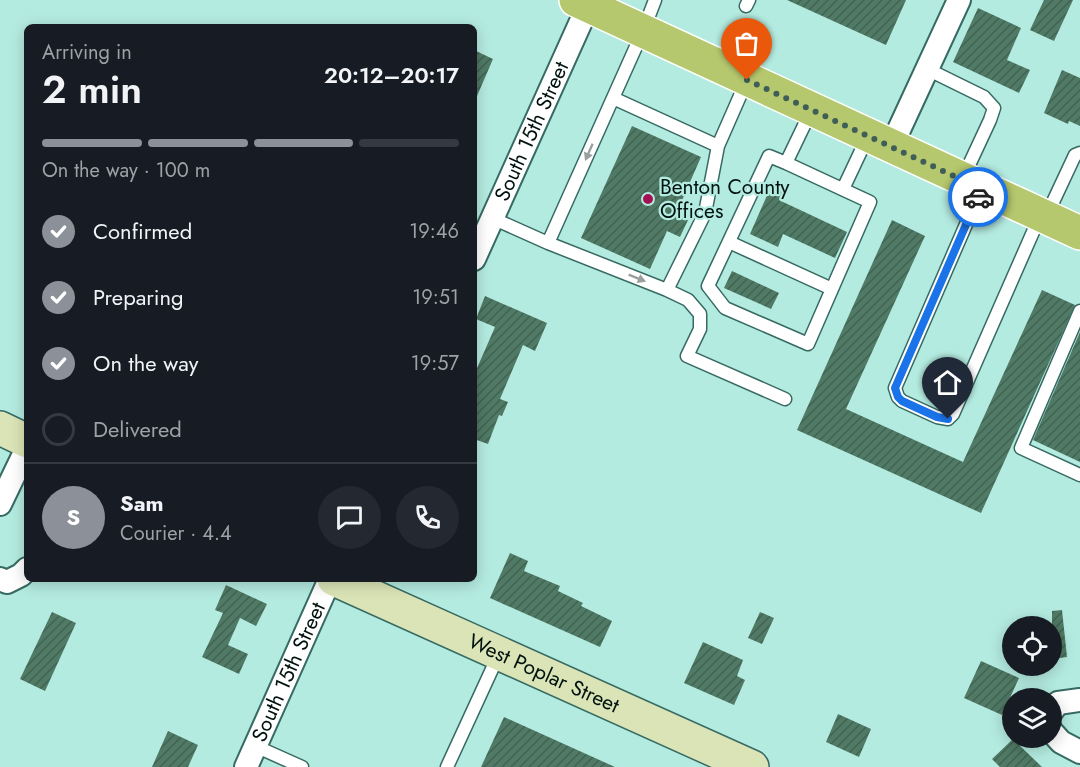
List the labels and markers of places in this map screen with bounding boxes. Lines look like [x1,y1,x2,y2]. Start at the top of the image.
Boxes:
pin [721,18,772,80]
place label: Benton County Offices [660,172,790,226]
marker: Benton County Offices [641,192,655,206]
pin [922,357,973,419]

